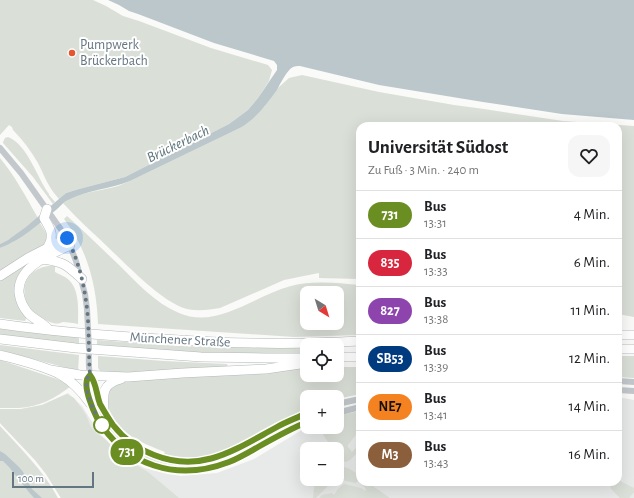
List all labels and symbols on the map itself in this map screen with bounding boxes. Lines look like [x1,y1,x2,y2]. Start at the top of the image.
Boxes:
place label: Pumpwerk Brückerbach [80,38,148,68]
marker: Pumpwerk Brückerbach [67,48,77,58]
water label: Brückerbach [145,123,211,165]
your location [57,228,77,248]
north arrow [300,286,344,330]
street label: Münchener Straße [129,330,231,350]
unlabelled marker [93,416,111,434]
line badge: 731 [104,439,150,465]
scale bar [12,470,94,489]

